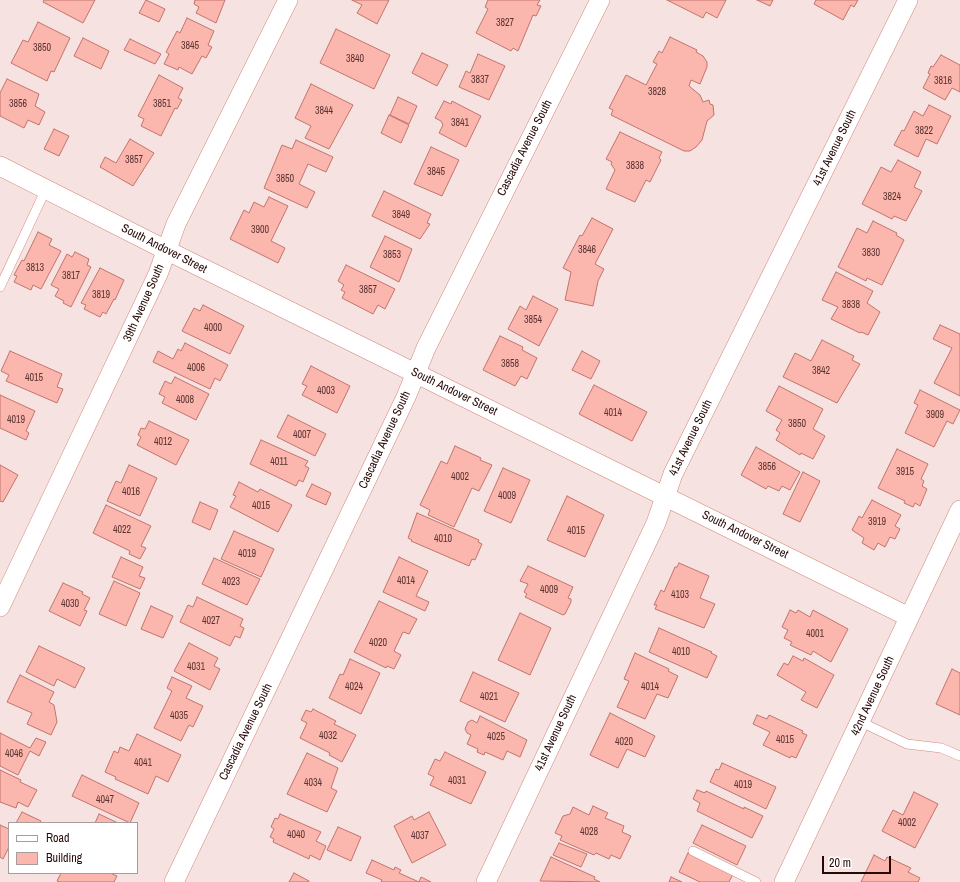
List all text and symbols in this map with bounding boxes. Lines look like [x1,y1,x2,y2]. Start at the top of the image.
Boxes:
house number: 3827 [496,17,514,29]
house number: 3845 [181,40,199,52]
house number: 3850 [33,42,51,54]
house number: 3840 [346,53,364,65]
house number: 3837 [471,74,489,86]
house number: 3816 [934,75,952,87]
house number: 3828 [648,86,666,98]
house number: 3856 [9,98,27,110]
house number: 3851 [153,98,171,110]
street label: Cascadia Avenue South [495,98,555,198]
house number: 3844 [315,105,333,117]
street label: 41st Avenue South [810,108,860,188]
house number: 3841 [451,117,469,129]
house number: 3822 [915,125,933,137]
house number: 3857 [125,154,143,166]
house number: 3838 [626,160,644,172]
house number: 3845 [427,166,445,178]
house number: 3850 [276,173,294,185]
house number: 3824 [883,191,901,203]
house number: 3849 [392,209,410,221]
street label: South Andover Street [119,221,209,277]
house number: 3900 [251,224,269,236]
house number: 3846 [578,244,596,256]
house number: 3830 [862,247,880,259]
house number: 3853 [383,249,401,261]
house number: 3813 [26,262,44,274]
street label: 39th Avenue South [120,262,168,344]
house number: 3817 [62,270,80,282]
house number: 3857 [359,284,377,296]
house number: 3819 [92,289,110,301]
house number: 3838 [842,299,860,311]
house number: 3854 [524,314,542,326]
house number: 4000 [204,322,222,334]
house number: 3858 [501,358,519,370]
house number: 4006 [187,362,205,374]
street label: South Andover Street [409,365,499,419]
house number: 3842 [812,365,830,377]
house number: 4015 [25,372,43,384]
house number: 4003 [317,385,335,397]
street label: Cascadia Avenue South [356,389,414,491]
house number: 4008 [176,394,194,406]
street label: 41st Avenue South [666,398,716,478]
house number: 4014 [604,407,622,419]
house number: 3909 [926,409,944,421]
house number: 4019 [7,414,25,426]
house number: 3850 [788,418,806,430]
house number: 4007 [293,429,311,441]
house number: 4012 [154,436,172,448]
house number: 4011 [270,456,288,468]
house number: 3856 [758,461,776,473]
house number: 3915 [896,466,914,478]
house number: 4002 [451,471,469,483]
house number: 4016 [122,486,140,498]
house number: 4009 [498,490,516,502]
house number: 4015 [252,500,270,512]
street label: South Andover Street [700,508,790,562]
house number: 3919 [868,516,886,528]
house number: 4022 [113,524,131,536]
house number: 4015 [567,525,585,537]
house number: 4010 [434,533,452,545]
house number: 4019 [238,548,256,560]
house number: 4014 [397,575,415,587]
house number: 4023 [222,576,240,588]
house number: 4009 [540,584,558,596]
house number: 4103 [671,589,689,601]
house number: 4030 [61,598,79,610]
house number: 4027 [202,615,220,627]
house number: 4001 [806,628,824,640]
house number: 4020 [369,637,387,649]
house number: 4010 [672,646,690,658]
street label: 42nd Avenue South [848,654,898,738]
house number: 4031 [187,661,205,673]
street label: Cascadia Avenue South [216,681,276,783]
house number: 4024 [345,681,363,693]
house number: 4014 [641,681,659,693]
house number: 4021 [480,691,498,703]
street label: 41st Avenue South [532,692,580,774]
house number: 4035 [170,710,188,722]
house number: 4032 [319,730,337,742]
house number: 4025 [487,731,505,743]
house number: 4015 [776,734,794,746]
house number: 4020 [615,736,633,748]
house number: 4046 [5,748,23,760]
house number: 4041 [134,757,152,769]
house number: 4031 [448,775,466,787]
house number: 4034 [304,777,322,789]
house number: 4019 [734,779,752,791]
house number: 4047 [96,794,114,806]
house number: 4002 [898,817,916,829]
legend [8,822,138,874]
house number: 4028 [580,826,598,838]
house number: 4040 [287,829,305,841]
text: Road [46,830,70,846]
house number: 4037 [411,830,429,842]
scale bar [824,848,893,874]
text: Building [46,850,82,866]
text: 20 m [829,855,851,871]

